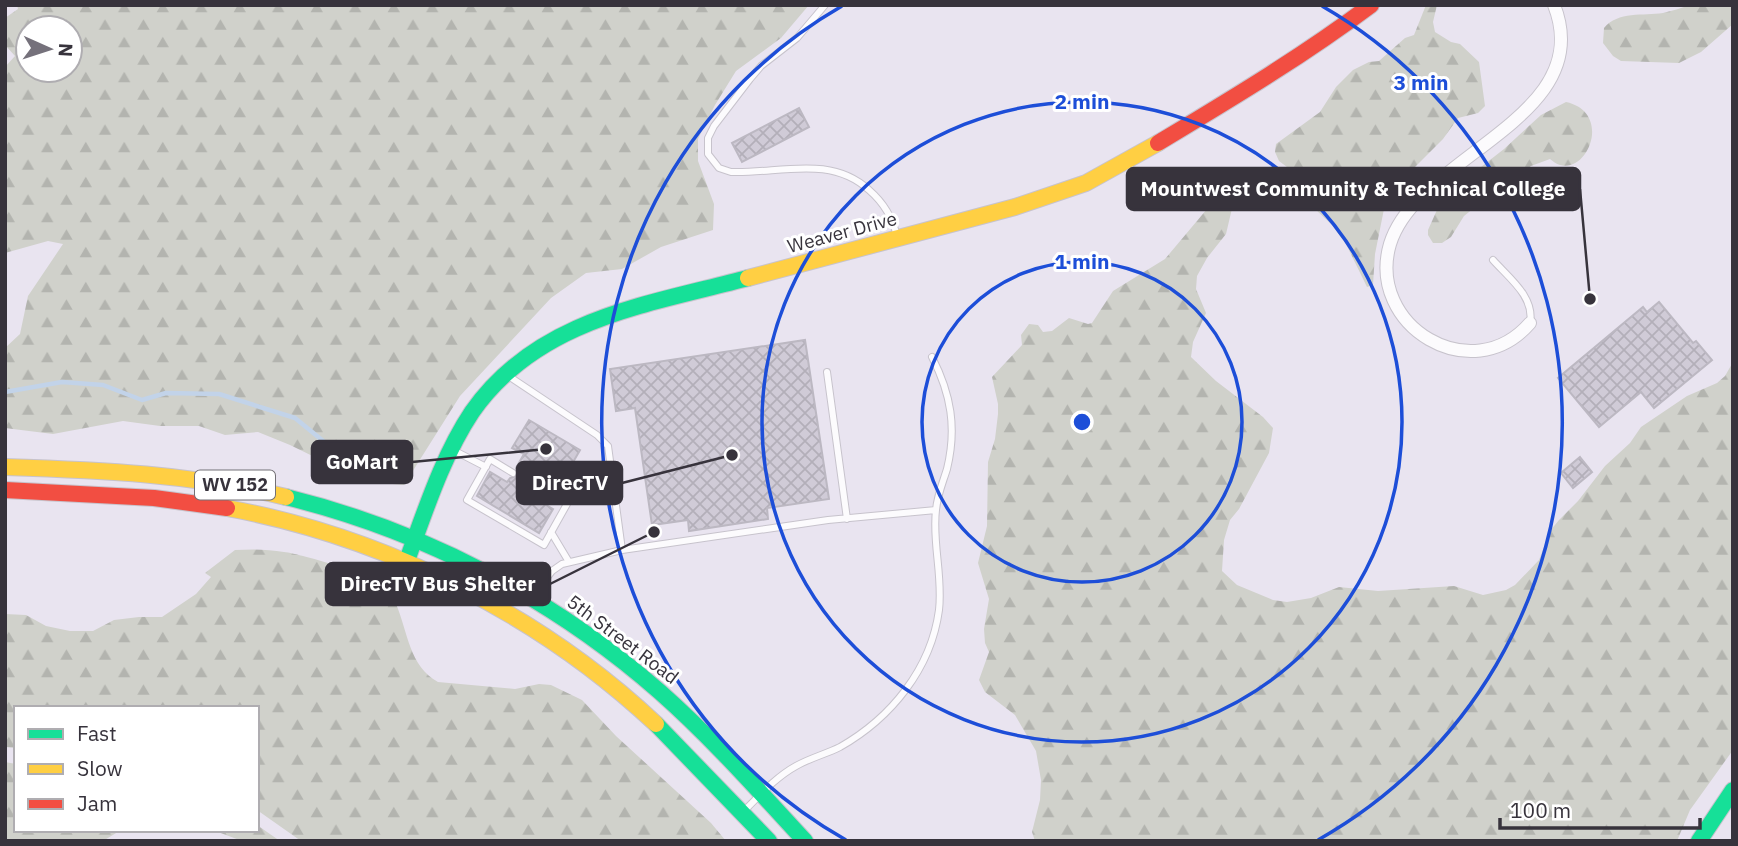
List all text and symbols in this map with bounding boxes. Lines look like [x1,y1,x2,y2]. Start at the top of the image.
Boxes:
north arrow [14,14,84,84]
text: N [54,42,78,57]
text: 3 min [1394,68,1448,96]
text: 2 min [1055,87,1109,115]
callout: Mountwest Community & Technical College [1127,168,1580,210]
text: Mountwest Community & Technical College [1140,174,1566,202]
street label: Weaver Drive [785,206,899,258]
text: 1 min [1055,247,1109,275]
centre of rings [1070,410,1094,434]
callout: GoMart [312,441,412,483]
text: GoMart [326,447,398,475]
callout: DirecTV [517,462,622,504]
text: DirecTV [532,468,609,496]
road number: WV 152 [195,471,275,500]
callout: DirecTV Bus Shelter [326,563,550,605]
text: DirecTV Bus Shelter [340,569,536,597]
street label: 5th Street Road [562,589,684,689]
legend [14,706,259,832]
text: Fast [77,719,117,747]
text: Slow [77,754,123,782]
scale bar [1500,786,1700,830]
text: Jam [77,789,117,817]
text: 100 m [1510,796,1571,824]

